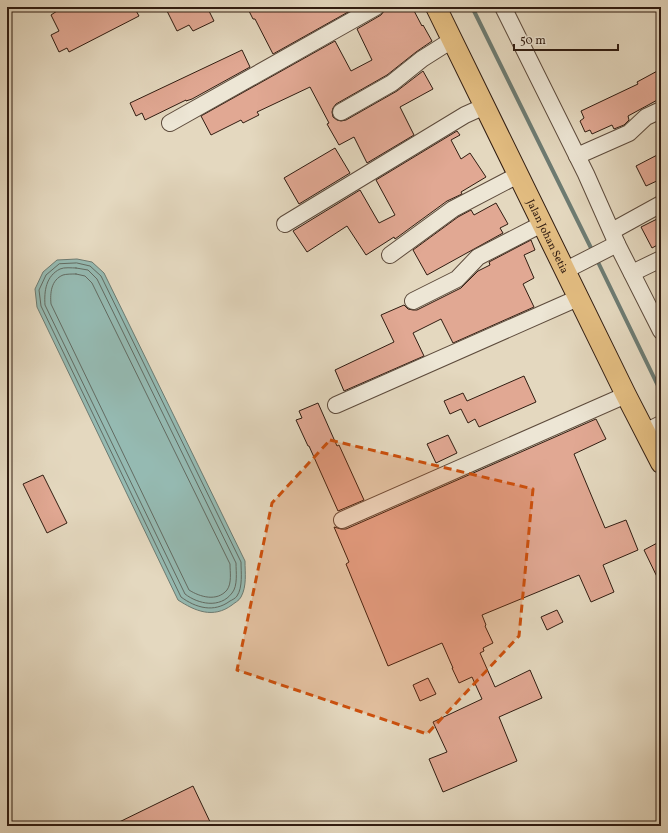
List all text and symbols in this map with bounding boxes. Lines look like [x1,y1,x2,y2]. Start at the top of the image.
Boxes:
scale bar [514,26,618,52]
text: 50 m [520,33,546,49]
street label: Jalan Johan Setia [522,197,572,277]

